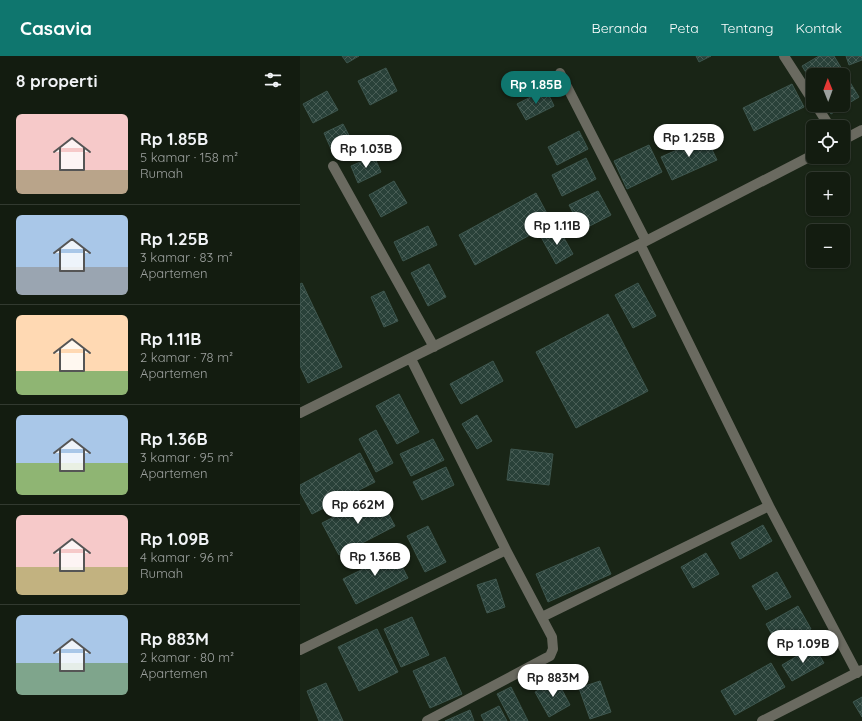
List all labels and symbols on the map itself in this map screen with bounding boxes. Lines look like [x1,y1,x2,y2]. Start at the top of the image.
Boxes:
north arrow [806,68,850,112]
pin: Rp 1.85B [495,71,577,105]
pin: Rp 1.25B [648,124,730,158]
pin: Rp 1.03B [325,135,407,169]
pin: Rp 1.11B [516,212,598,246]
pin: Rp 662M [321,491,395,525]
pin: Rp 1.36B [334,543,416,577]
pin: Rp 1.09B [762,630,844,664]
pin: Rp 883M [516,664,590,698]

